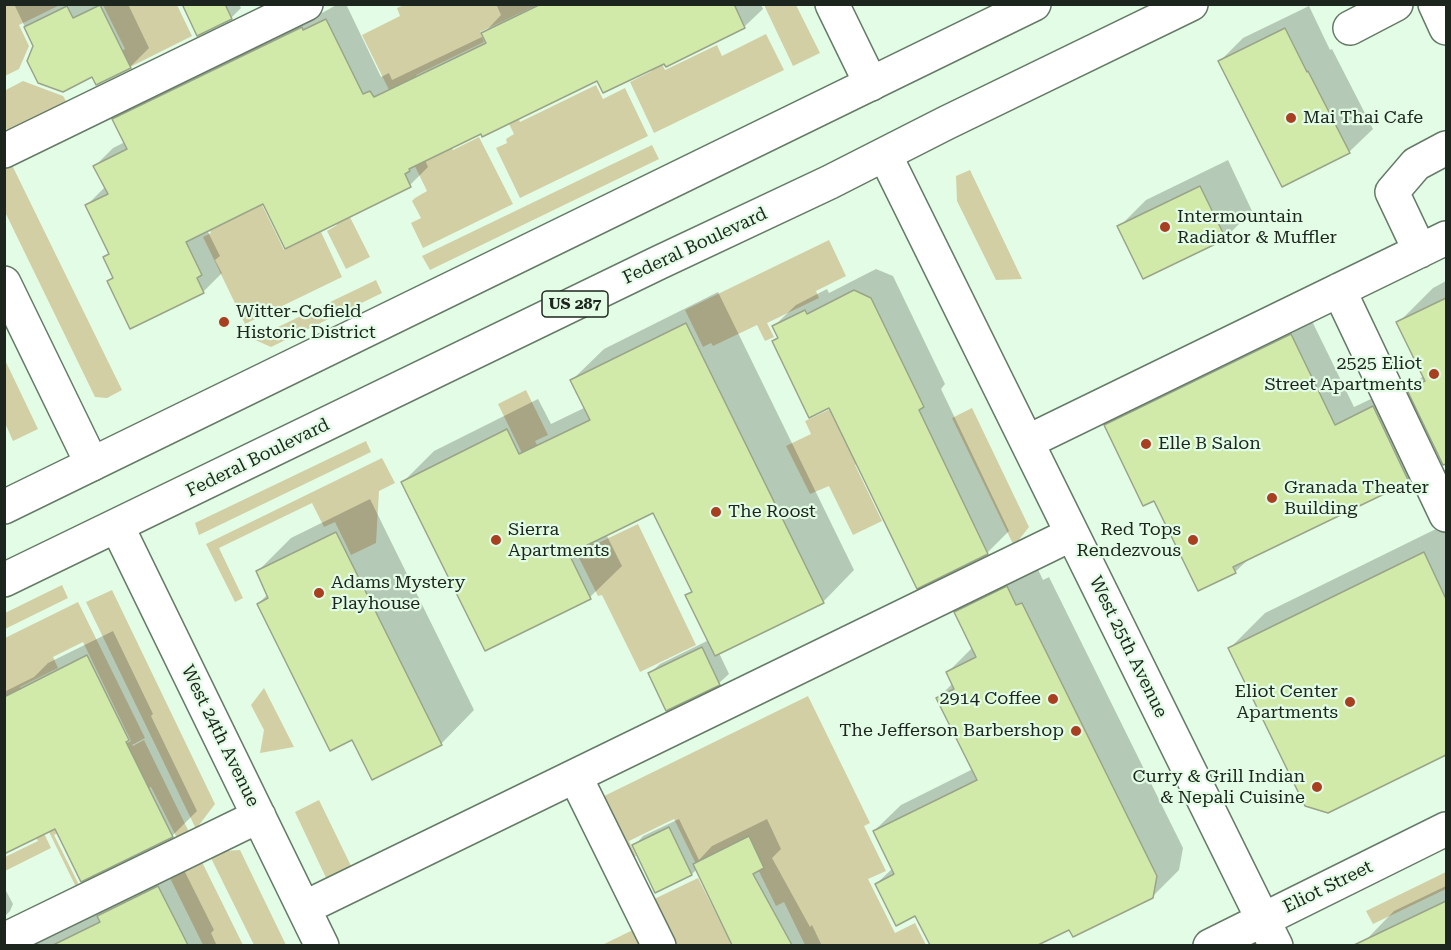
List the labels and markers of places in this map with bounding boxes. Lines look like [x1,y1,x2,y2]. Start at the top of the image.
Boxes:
place label: Mai Thai Cafe [1303,107,1423,129]
marker: Mai Thai Cafe [1284,111,1298,125]
place label: Intermountain Radiator & Muffler [1177,206,1337,248]
marker: Intermountain Radiator & Muffler [1158,220,1172,234]
place label: Witter-Cofield Historic District [236,301,376,344]
marker: Witter-Cofield Historic District [217,315,231,329]
place label: 2525 Eliot Street Apartments [1264,353,1422,395]
marker: 2525 Eliot Street Apartments [1427,367,1441,381]
place label: Elle B Salon [1158,433,1261,455]
marker: Elle B Salon [1139,437,1153,451]
place label: Granada Theater Building [1284,477,1429,520]
marker: Granada Theater Building [1265,491,1279,505]
place label: The Roost [728,501,816,523]
marker: The Roost [709,505,723,519]
place label: Sierra Apartments [508,519,609,562]
place label: Red Tops Rendezvous [1076,519,1181,562]
marker: Sierra Apartments [489,533,503,547]
marker: Red Tops Rendezvous [1186,533,1200,547]
place label: Adams Mystery Playhouse [331,572,465,614]
marker: Adams Mystery Playhouse [312,586,326,600]
place label: Eliot Center Apartments [1235,681,1338,724]
place label: 2914 Coffee [939,688,1041,710]
marker: 2914 Coffee [1046,692,1060,706]
marker: Eliot Center Apartments [1343,695,1357,709]
place label: The Jefferson Barbershop [839,720,1064,742]
marker: The Jefferson Barbershop [1069,724,1083,738]
place label: Curry & Grill Indian & Nepali Cuisine [1133,766,1305,808]
marker: Curry & Grill Indian & Nepali Cuisine [1310,780,1324,794]

